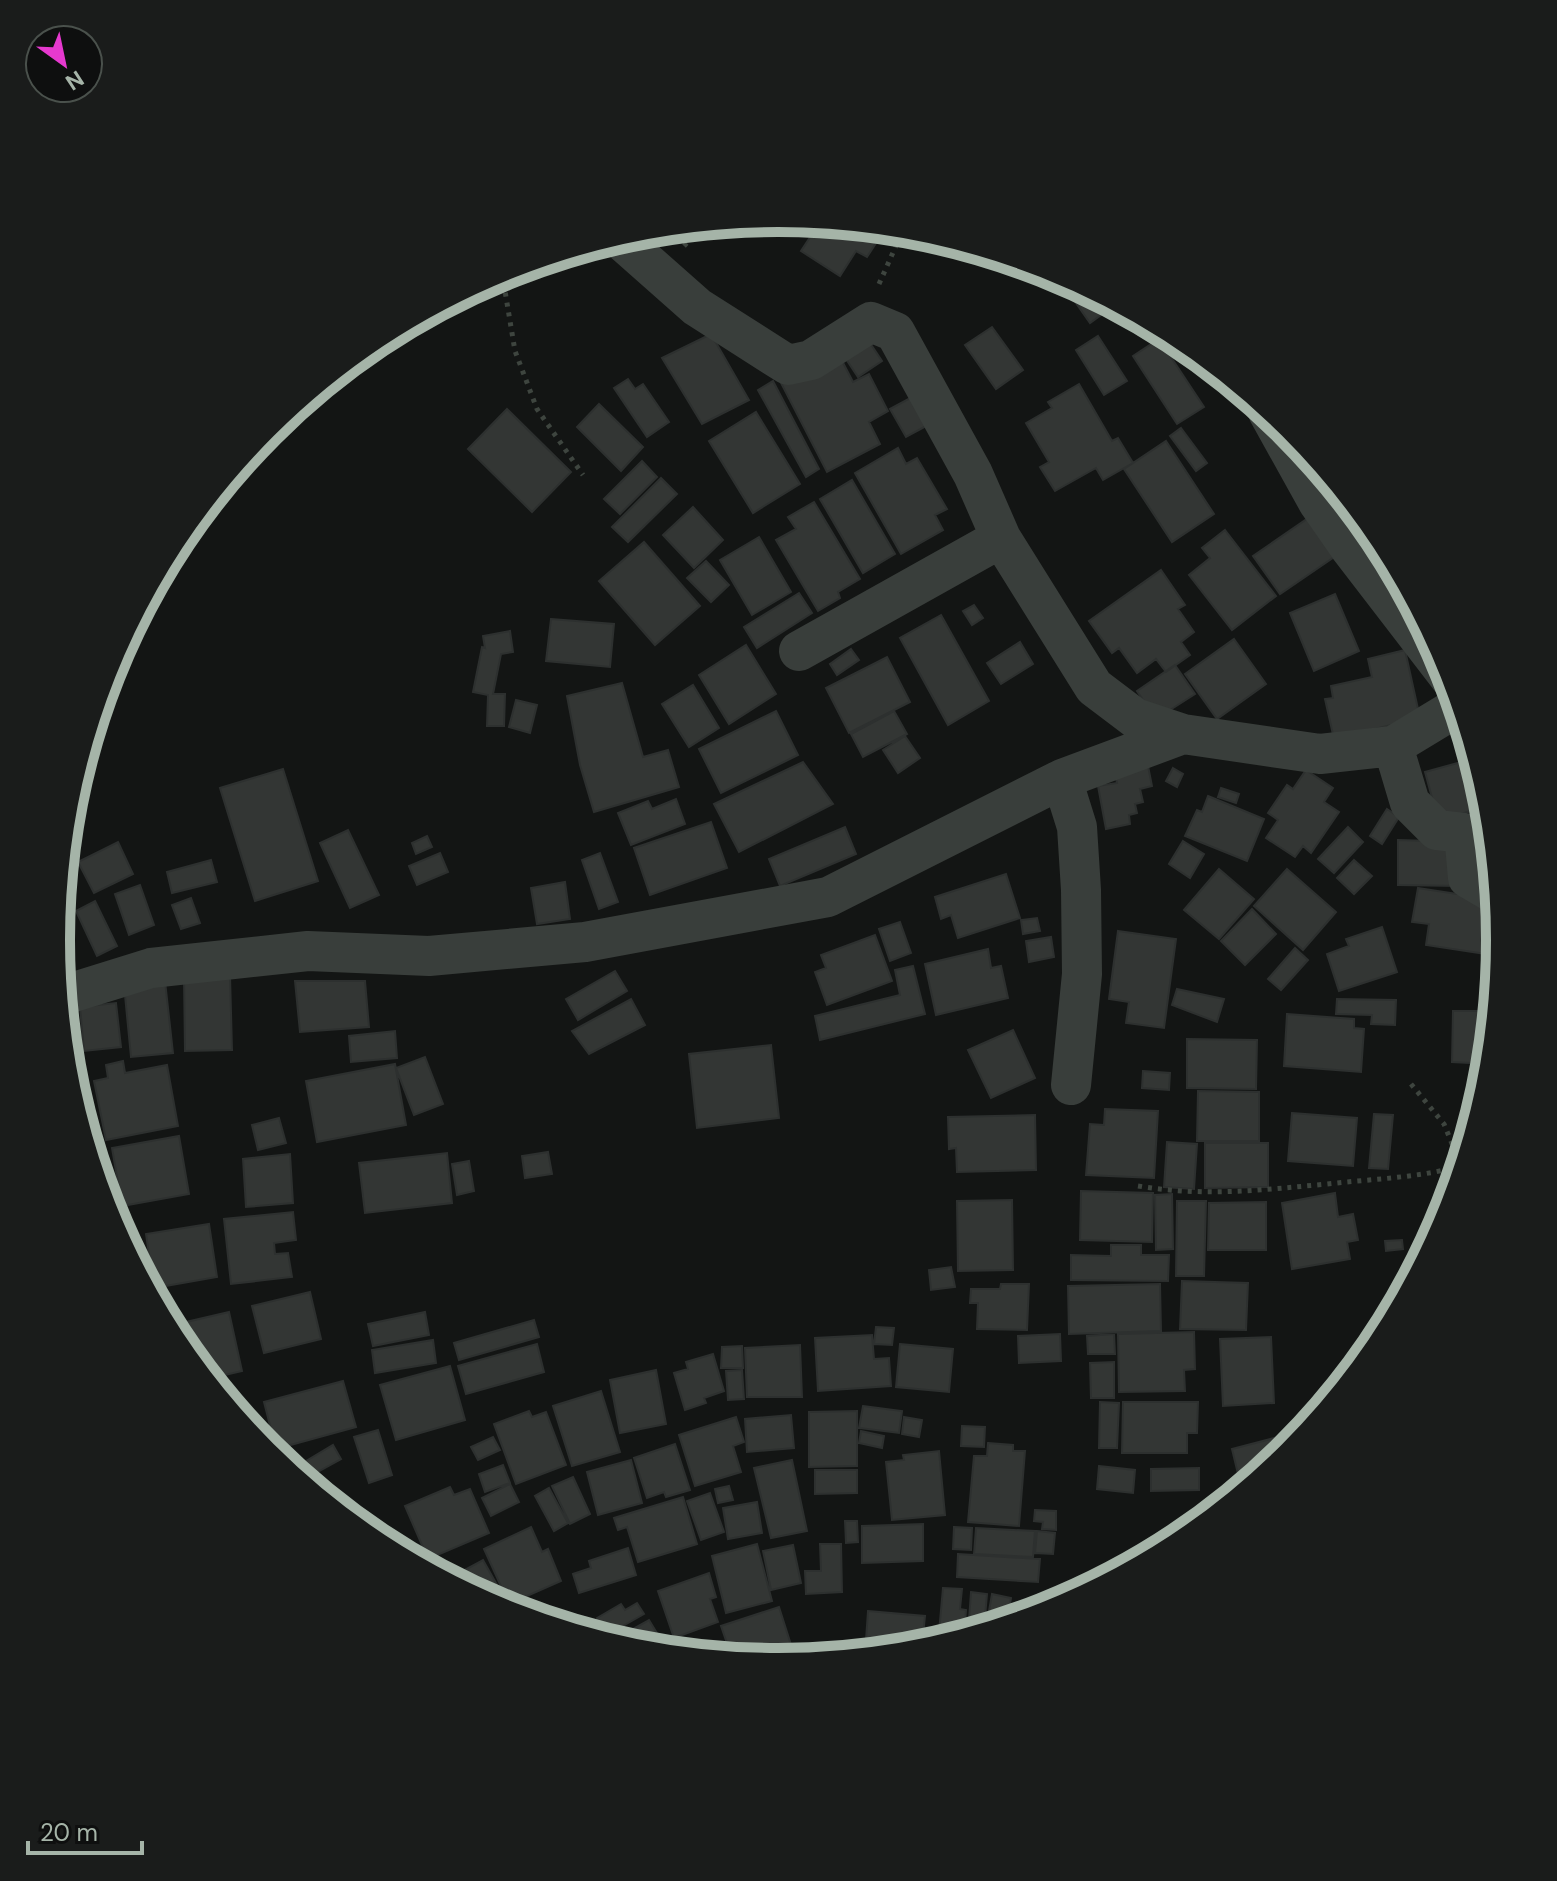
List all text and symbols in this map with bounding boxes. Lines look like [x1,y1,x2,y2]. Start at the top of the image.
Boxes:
north arrow [24,24,104,104]
text: N [60,64,89,97]
scale bar [28,1805,142,1855]
text: 20 m [40,1817,98,1848]

